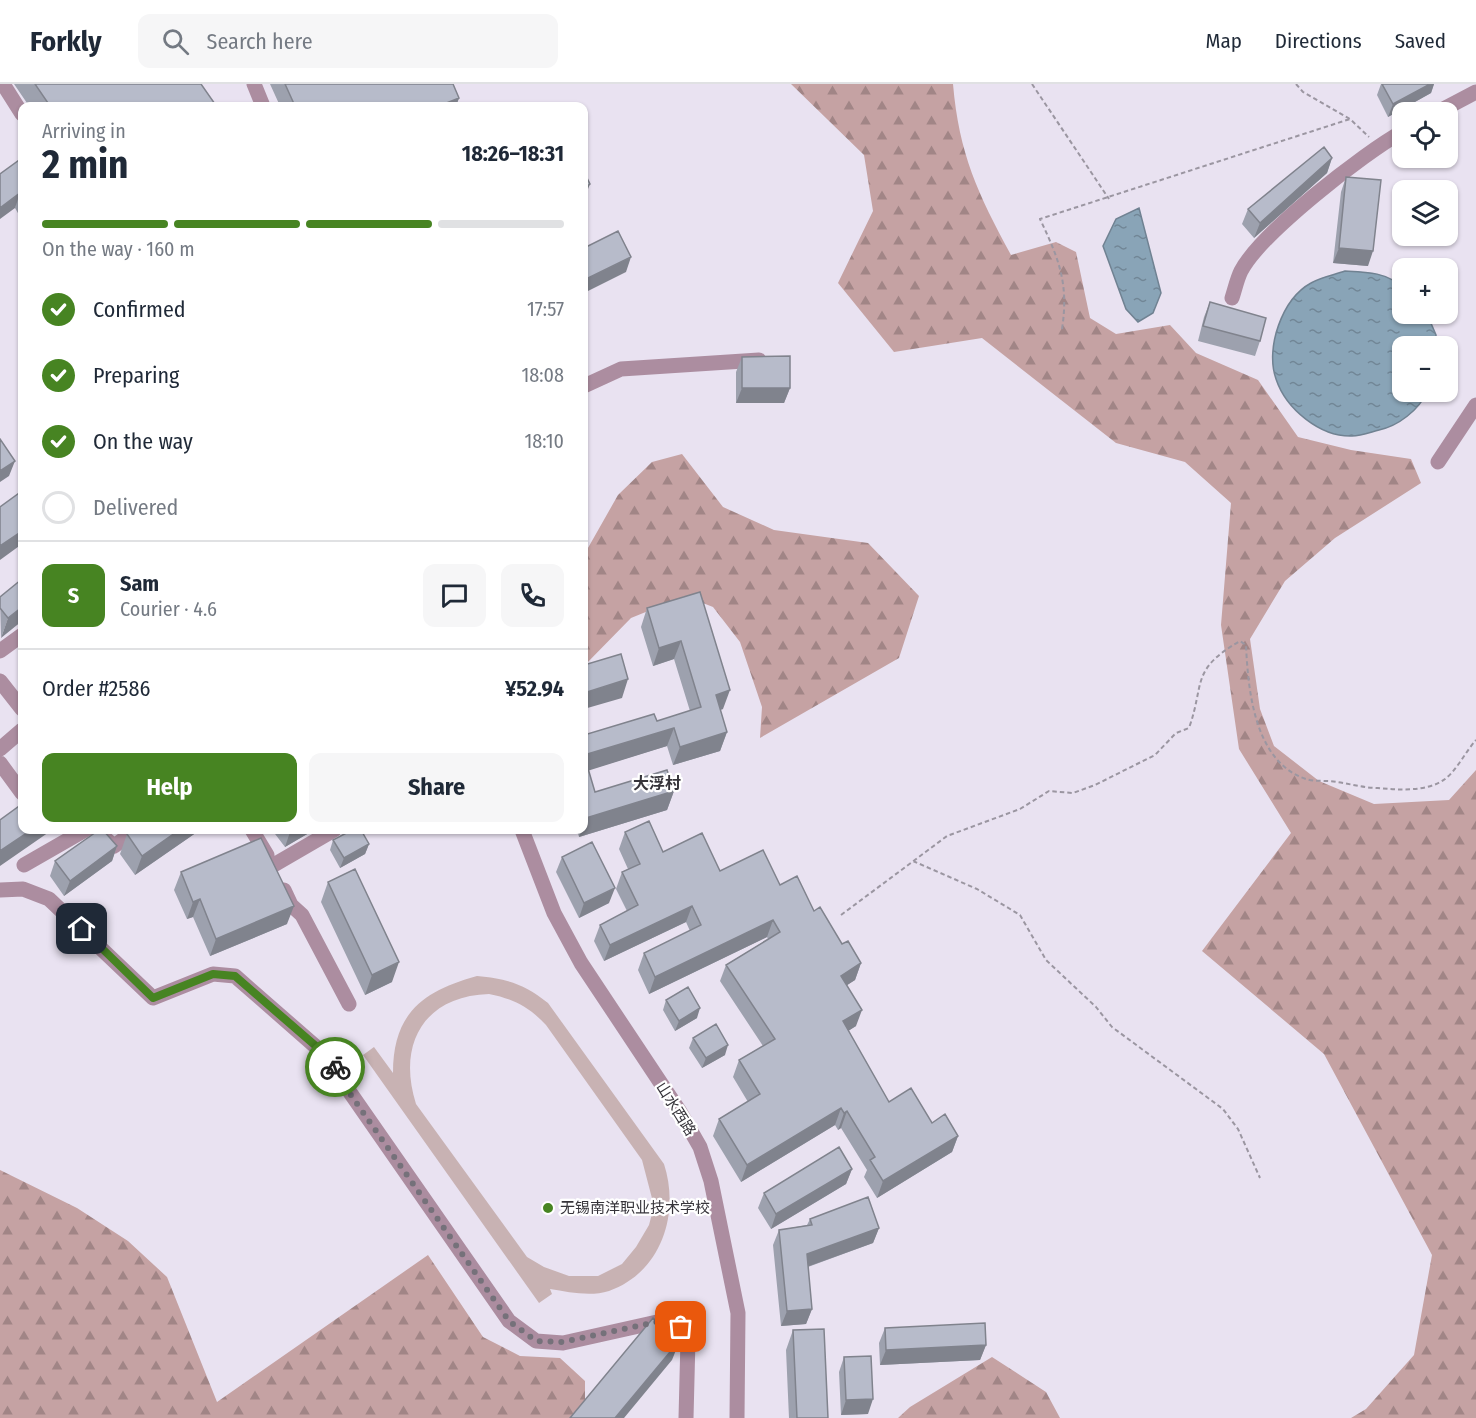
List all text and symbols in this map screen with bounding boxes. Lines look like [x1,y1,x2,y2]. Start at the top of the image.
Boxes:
search box [138,14,558,68]
text: Forkly [30,25,102,58]
icon: search [159,25,192,58]
text: Search here [207,28,313,55]
text: Map [1205,28,1242,54]
text: Directions [1275,28,1362,54]
text: Saved [1395,28,1446,54]
map controls [1392,102,1458,402]
button: locate [1392,102,1458,168]
text: Arriving in [42,119,126,143]
text: 18:26–18:31 [462,140,564,167]
text: 2 min [42,142,128,188]
button: layers [1392,180,1458,246]
text: On the way · 160 m [42,237,195,261]
button: + [1392,258,1458,324]
icon: check [42,293,75,326]
text: Confirmed [93,296,186,323]
text: 17:57 [527,297,564,321]
button: − [1392,336,1458,402]
icon: check [42,359,75,392]
text: Preparing [93,362,179,389]
text: 18:08 [522,363,564,387]
icon: check [42,425,75,458]
text: On the way [93,428,193,455]
text: 18:10 [525,429,564,453]
text: Delivered [93,494,178,521]
button: chat [423,564,486,627]
button: phone [501,564,564,627]
text: Sam [120,570,159,597]
text: S [68,582,79,609]
text: Courier · 4.6 [120,597,217,621]
text: Order #2586 [42,675,150,702]
text: ¥52.94 [505,675,564,702]
button: Help [42,753,297,822]
button: Share [309,753,564,822]
district label: 大浮村 [633,774,681,793]
pin [56,903,107,954]
icon: home [65,912,98,945]
courier [305,1037,365,1097]
icon: bike [319,1051,352,1084]
street label: 山水西路 [652,1079,700,1139]
place label: 无锡南洋职业技术学校 [560,1199,710,1217]
marker: 无锡南洋职业技术学校 [541,1201,555,1215]
pin [655,1301,706,1352]
icon: bag [664,1310,697,1343]

